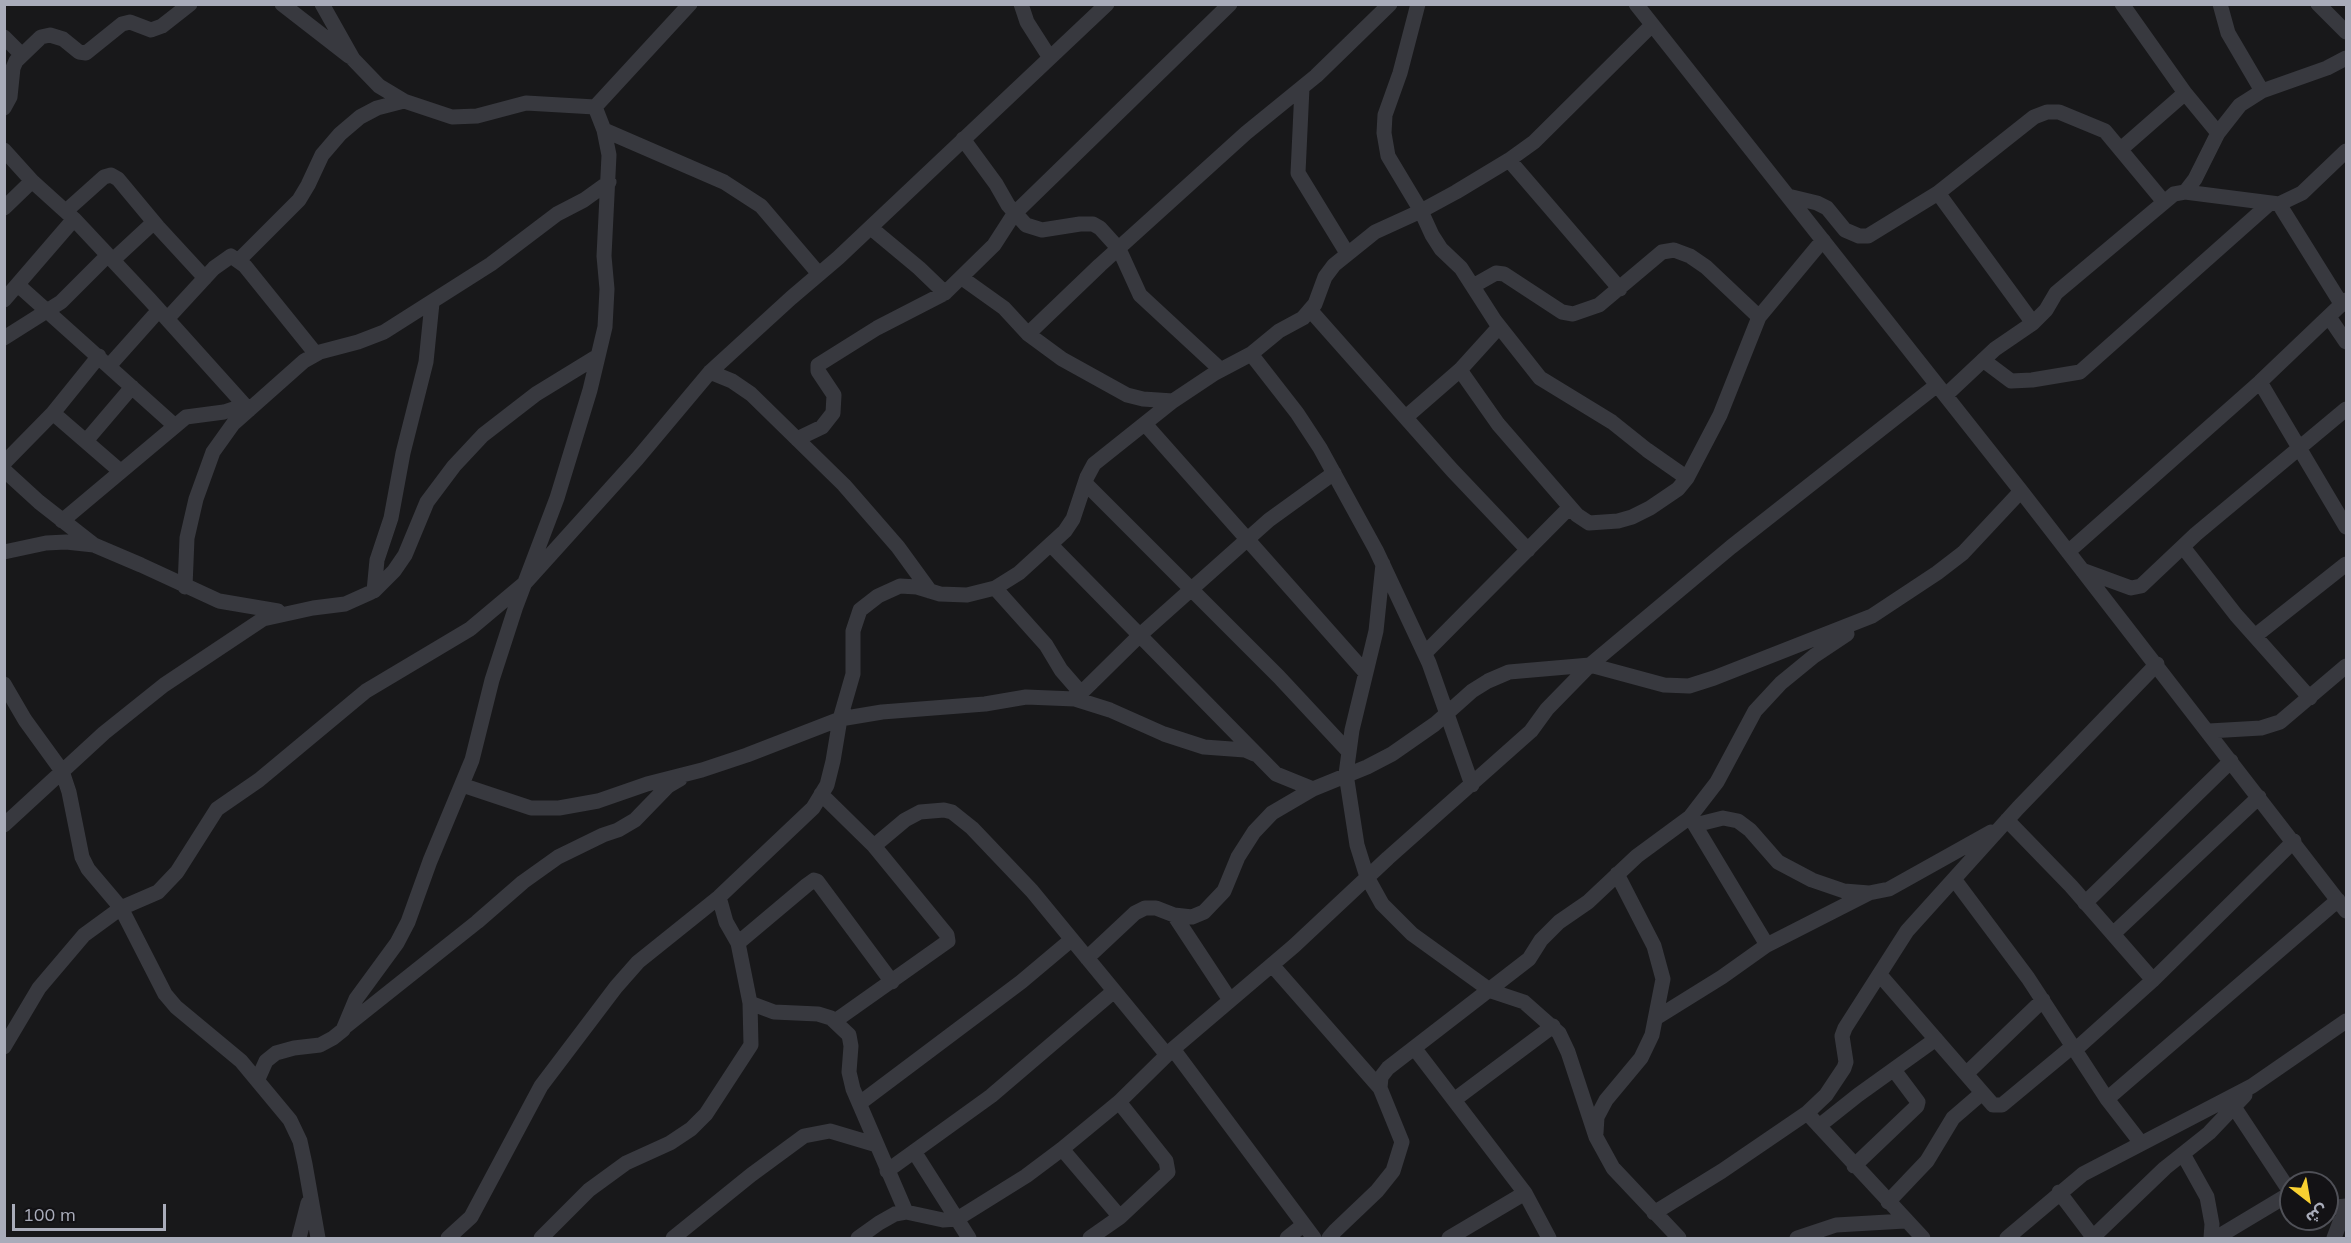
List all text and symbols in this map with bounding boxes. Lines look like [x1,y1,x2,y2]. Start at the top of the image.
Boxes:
north arrow [2279,1171,2339,1231]
scale bar [15,1192,170,1230]
text: ش [2303,1200,2332,1229]
text: 100 m [23,1203,76,1226]

